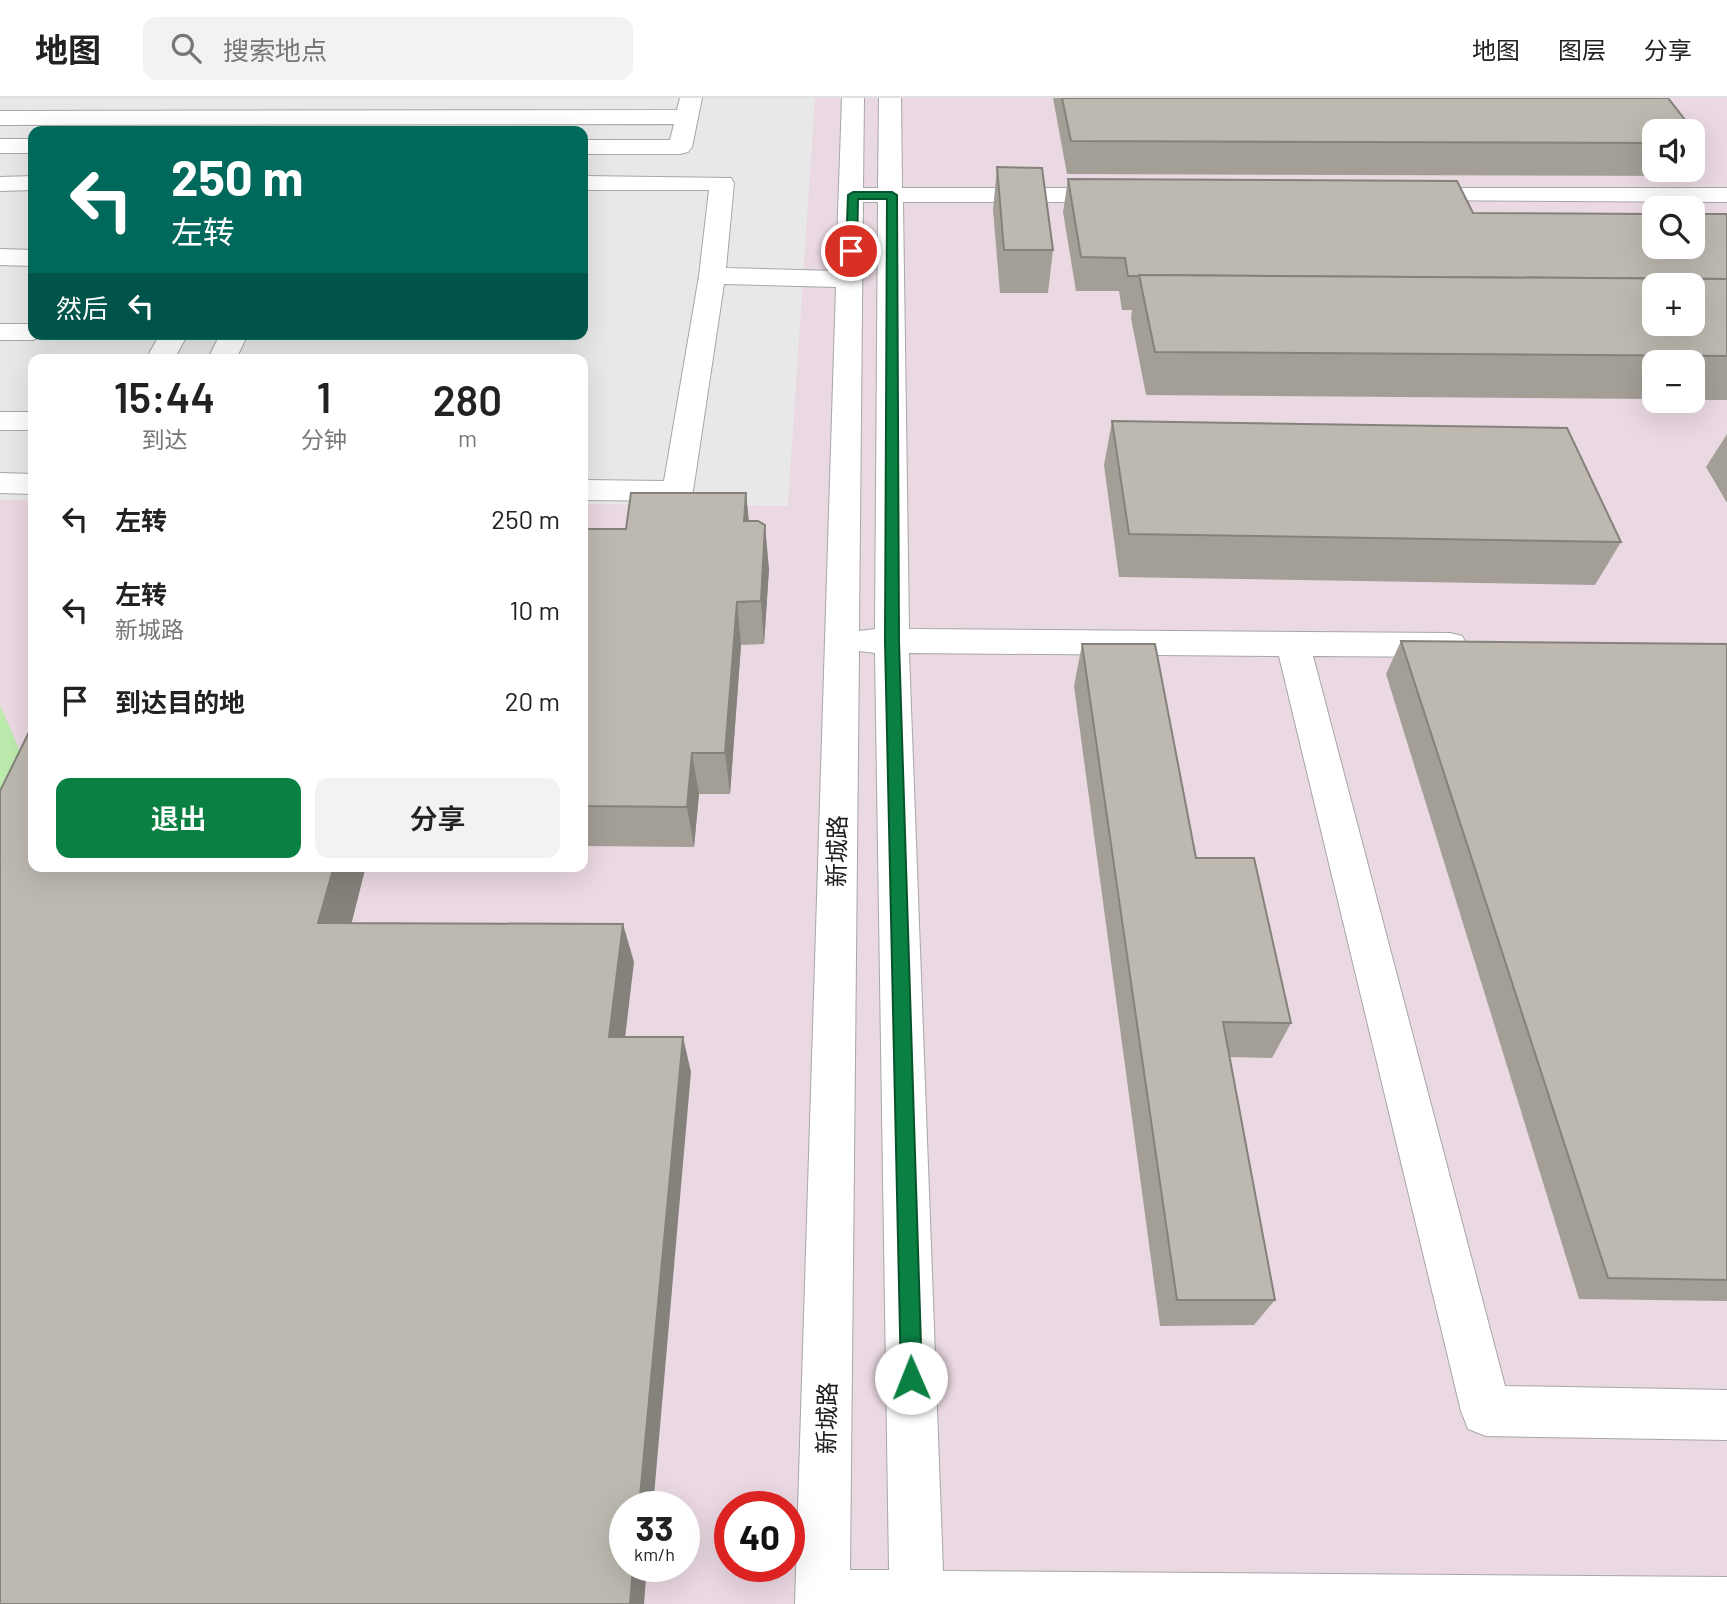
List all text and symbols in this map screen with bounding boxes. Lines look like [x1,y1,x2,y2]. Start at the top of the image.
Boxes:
search box [143,17,633,80]
text: 地图 [35,29,101,69]
icon: search [167,29,205,67]
text: 搜索地点 [223,34,327,65]
text: 地图 [1472,35,1520,64]
text: 图层 [1558,35,1606,64]
text: 分享 [1644,35,1692,64]
map controls [1642,119,1705,413]
button: sound [1642,119,1705,182]
text: 250 m [171,147,304,206]
icon: left [56,154,147,245]
button: search [1642,196,1705,259]
text: 左转 [171,212,235,250]
pin [821,221,881,281]
icon: arrive [832,232,870,270]
button: + [1642,273,1705,336]
icon: left [122,287,160,325]
text: 然后 [56,292,108,323]
button: − [1642,350,1705,413]
text: 15:44 [114,371,215,421]
text: 1 [316,371,331,421]
text: 280 [433,374,502,424]
text: m [458,424,477,452]
text: 到达 [141,425,187,453]
text: 分钟 [301,425,347,453]
icon: left [56,500,94,538]
text: 250 m [491,503,560,534]
text: 左转 [115,504,167,535]
text: 左转 [115,578,167,609]
icon: left [56,591,94,629]
text: 10 m [510,594,560,625]
text: 新城路 [115,615,184,643]
icon: arrive [56,682,94,720]
text: 20 m [505,685,560,716]
text: 到达目的地 [115,686,245,717]
button: 退出 [56,778,301,858]
button: 分享 [315,778,560,858]
street label: 新城路 [821,815,851,887]
position arrow [874,1341,948,1415]
street label: 新城路 [811,1382,841,1454]
speed limit sign: 40 [714,1491,805,1582]
text: 33 [636,1506,673,1548]
text: km/h [634,1543,675,1565]

